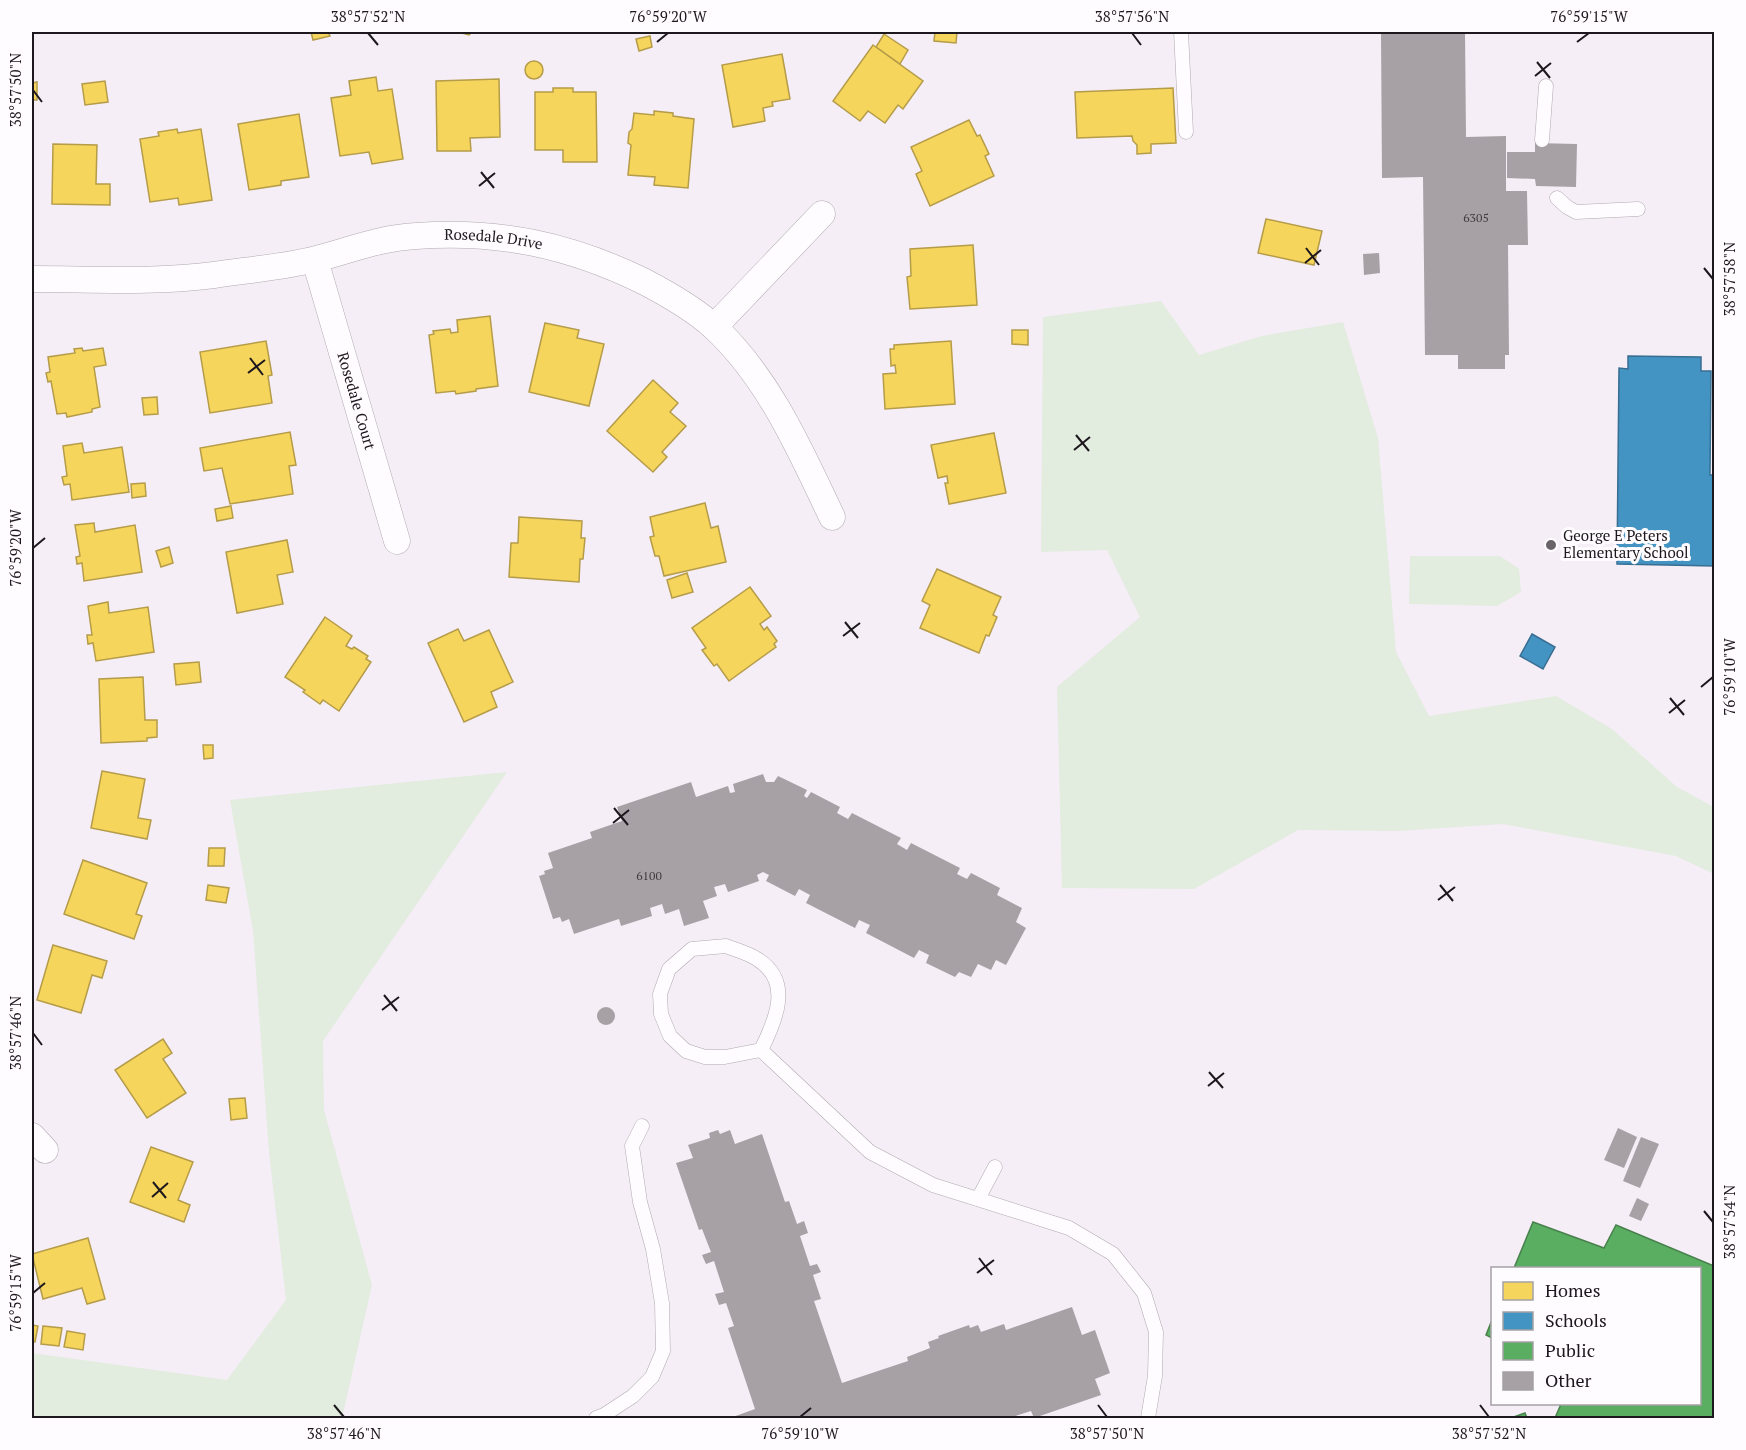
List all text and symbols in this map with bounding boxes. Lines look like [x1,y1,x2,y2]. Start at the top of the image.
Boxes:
text: 38°57'52"N [331,6,405,26]
text: 76°59'20"W [629,6,708,26]
text: 38°57'56"N [1095,6,1169,26]
text: 76°59'15"W [1550,6,1629,26]
text: 38°57'50"N [5,53,25,127]
house number: 6305 [1463,210,1489,225]
street label: Rosedale Drive [444,224,545,254]
text: 38°57'58"N [1719,242,1739,316]
street label: Rosedale Court [333,350,381,452]
text: 76°59'20"W [5,508,25,587]
place label: George E Peters Elementary School [1563,525,1689,562]
marker: George E Peters Elementary School [1544,538,1558,552]
text: 76°59'10"W [1719,637,1739,716]
house number: 6100 [636,868,662,883]
text: 38°57'46"N [5,996,25,1070]
text: 38°57'54"N [1719,1185,1739,1259]
text: 76°59'15"W [5,1253,25,1332]
legend [1491,1267,1701,1405]
text: Homes [1545,1278,1600,1302]
text: Schools [1545,1308,1607,1332]
text: Public [1545,1338,1595,1362]
text: Other [1545,1368,1592,1392]
text: 38°57'46"N [307,1423,381,1443]
text: 76°59'10"W [761,1423,840,1443]
text: 38°57'50"N [1070,1423,1144,1443]
text: 38°57'52"N [1452,1423,1526,1443]

